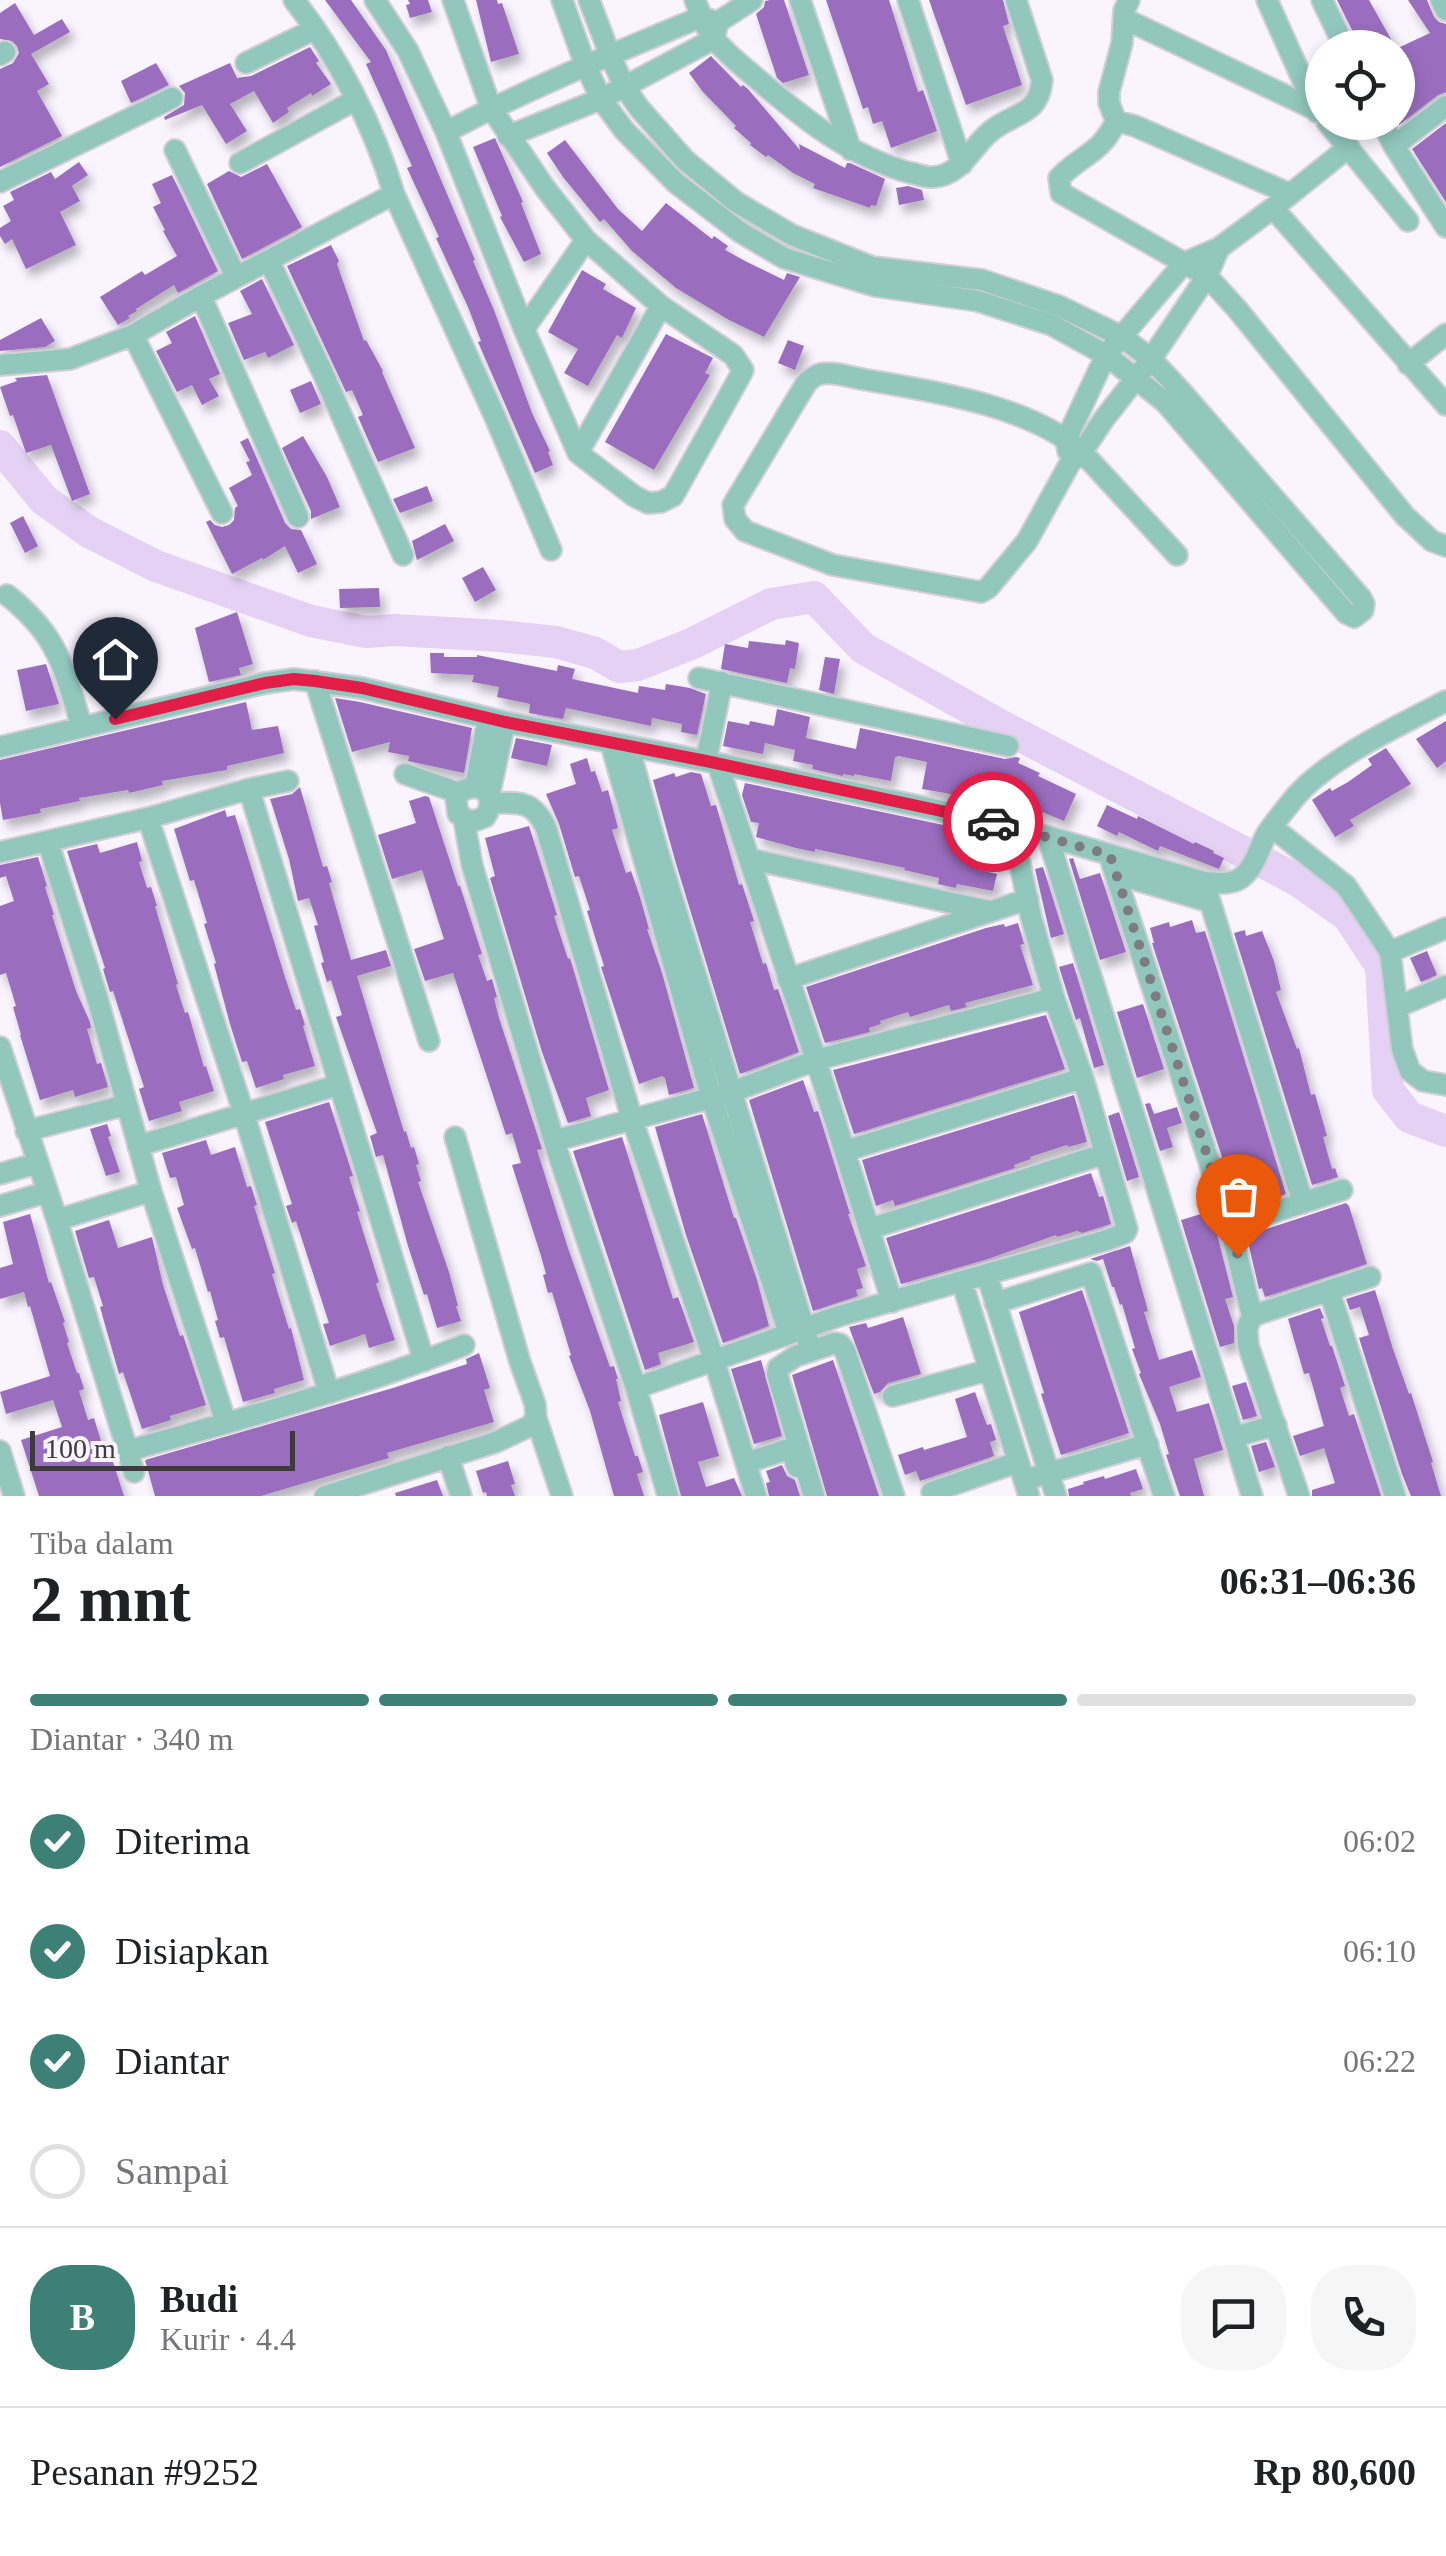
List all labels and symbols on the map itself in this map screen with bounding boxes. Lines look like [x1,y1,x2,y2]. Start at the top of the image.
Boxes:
pin [73,617,158,720]
courier [943,772,1043,872]
pin [1196,1154,1281,1257]
scale bar [30,1426,295,1470]

